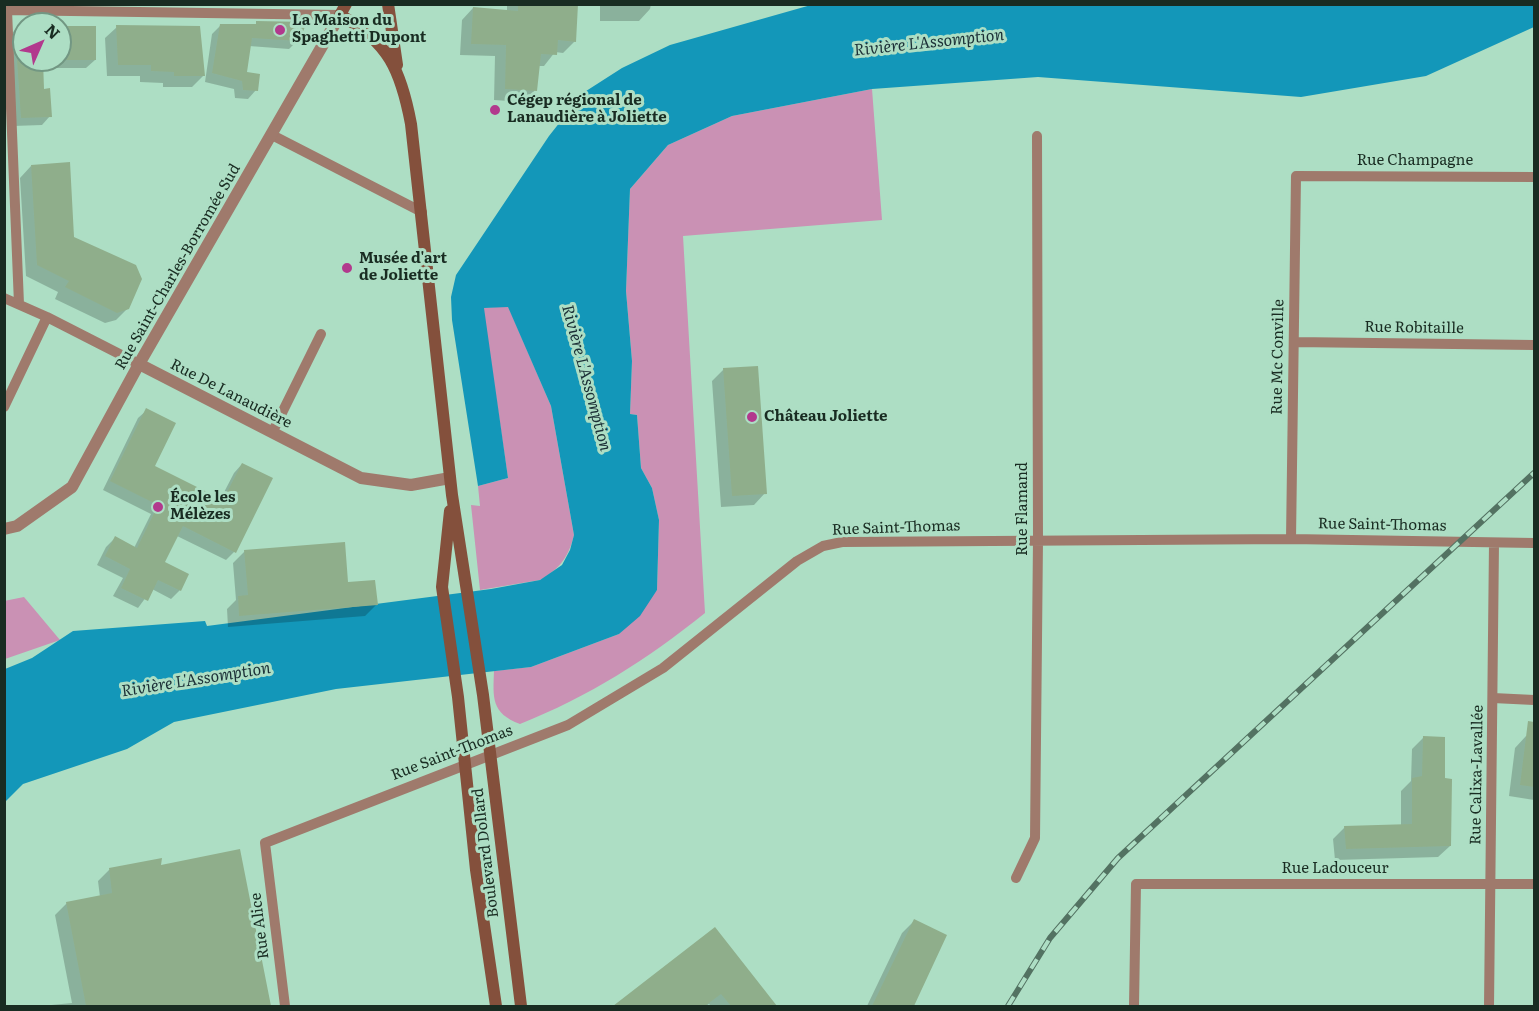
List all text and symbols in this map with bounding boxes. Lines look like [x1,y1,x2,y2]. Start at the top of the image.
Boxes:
north arrow [12,12,72,72]
place label: La Maison du Spaghetti Dupont [292,12,426,47]
text: N [40,17,67,44]
marker: La Maison du Spaghetti Dupont [273,23,287,37]
water label: Rivière L'Assomption [853,26,1005,60]
place label: Cégep régional de Lanaudière à Joliette [507,92,667,127]
marker: Cégep régional de Lanaudière à Joliette [488,103,502,117]
street label: Rue Champagne [1357,152,1473,170]
street label: Rue Saint-Charles-Borromée Sud [112,161,244,373]
place label: Musée d'art de Joliette [359,250,447,285]
marker: Musée d'art de Joliette [340,261,354,275]
street label: Rue Mc Conville [1268,299,1288,415]
water label: Rivière L'Assomption [557,303,615,453]
street label: Rue Robitaille [1364,318,1464,338]
street label: Rue De Lanaudière [167,356,295,432]
place label: Château Joliette [764,408,888,426]
marker: Château Joliette [745,410,759,424]
street label: Rue Flamand [1014,462,1032,556]
place label: École les Mélèzes [170,489,235,524]
marker: École les Mélèzes [151,500,165,514]
street label: Rue Saint-Thomas [1318,515,1446,535]
street label: Rue Saint-Thomas [831,517,961,539]
water label: Rivière L'Assomption [120,659,272,701]
street label: Rue Calixa-Lavallée [1467,705,1487,845]
street label: Rue Saint-Thomas [389,722,515,784]
street label: Boulevard Dollard [469,787,503,919]
street label: Rue Ladouceur [1281,860,1389,878]
street label: Rue Alice [247,892,273,960]

